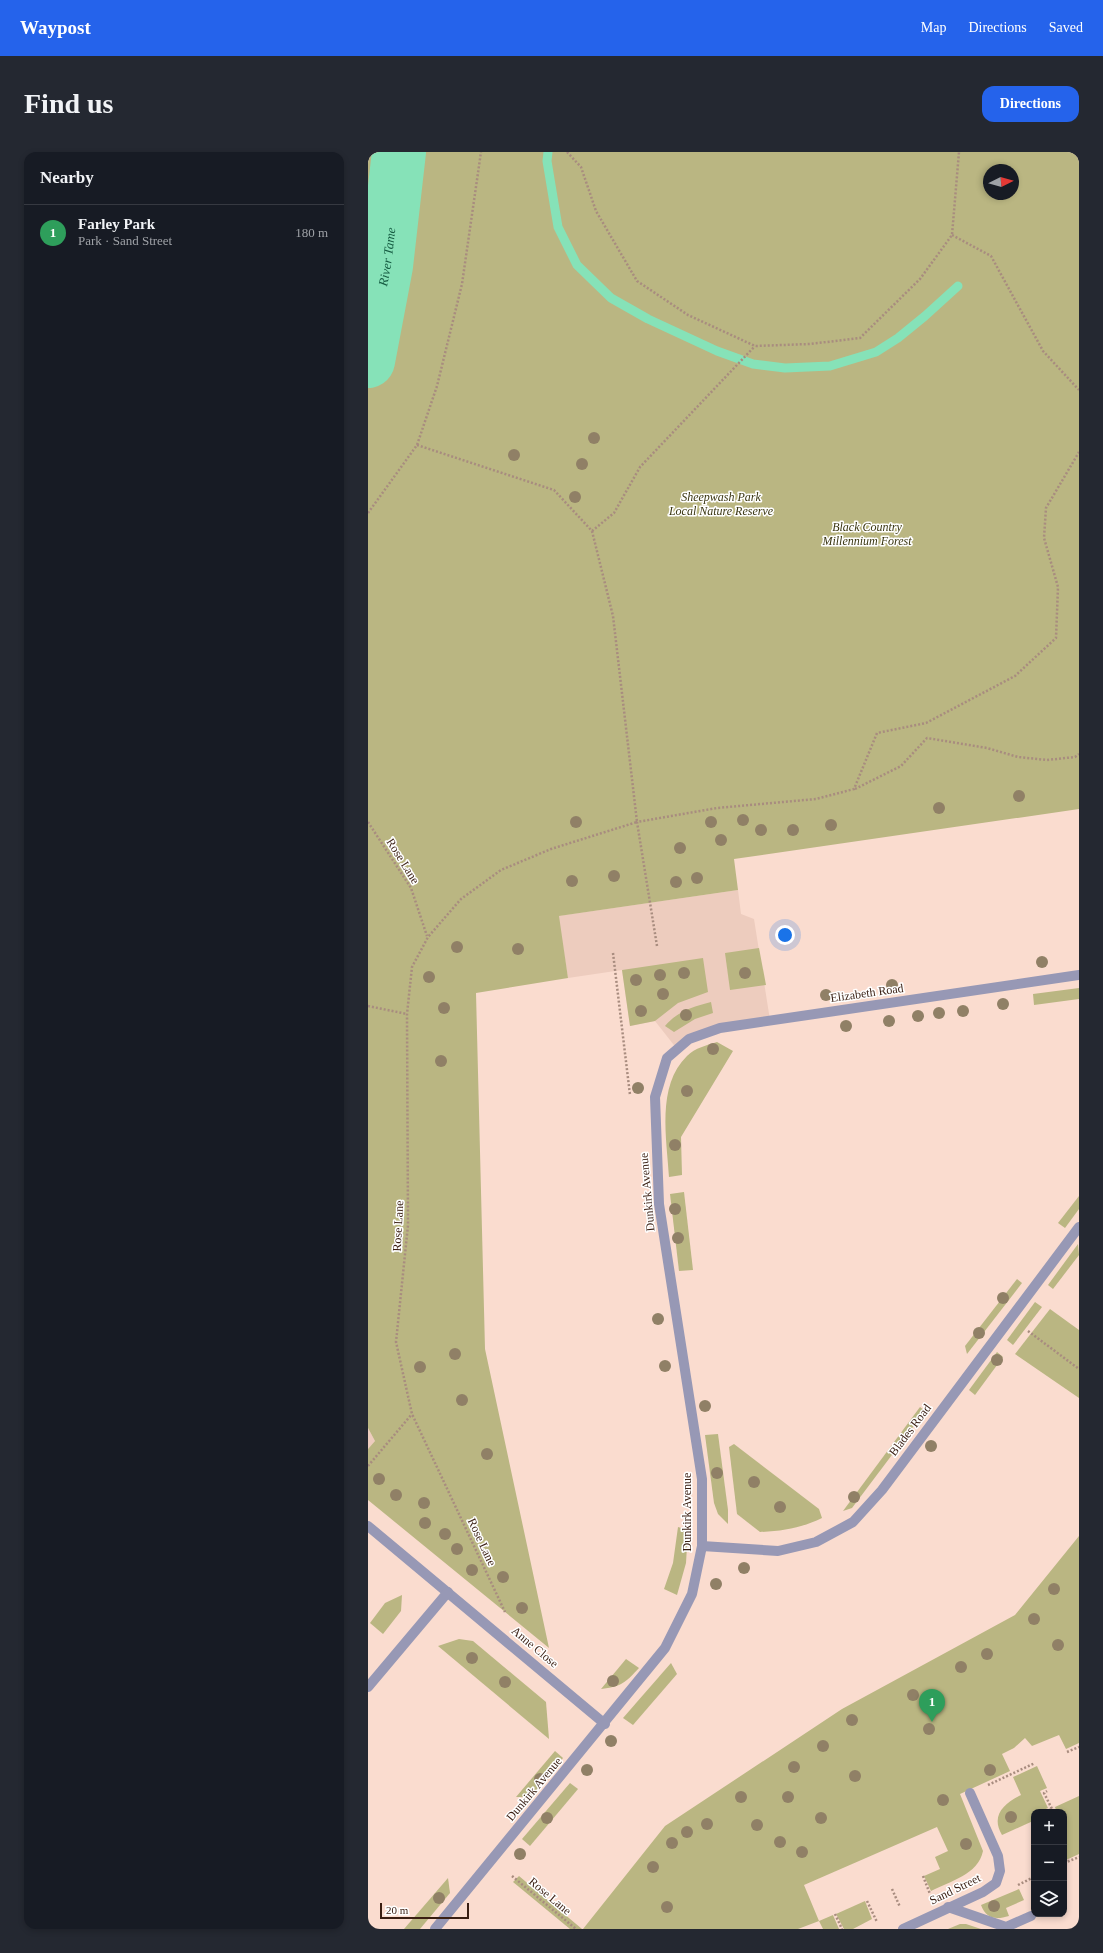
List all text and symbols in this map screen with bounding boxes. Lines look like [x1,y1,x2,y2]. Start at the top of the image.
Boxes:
text: Waypost [20,17,91,38]
text: Map [921,20,946,35]
text: Directions [968,20,1027,35]
text: Saved [1049,20,1083,35]
button: Directions [982,86,1079,122]
text: Find us [24,88,114,119]
north arrow [983,164,1019,200]
text: Nearby [40,168,94,187]
text: Farley Park [78,216,155,232]
text: 1 [50,225,56,240]
text: 180 m [295,225,328,240]
water label: River Tame [375,226,398,288]
text: Park · Sand Street [78,233,172,248]
park label: Sheepwash Park Local Nature Reserve [668,490,774,518]
park label: Black Country Millennium Forest [821,520,912,548]
street label: Rose Lane [384,836,422,886]
your location [775,925,795,945]
street label: Elizabeth Road [830,981,904,1005]
street label: Dunkirk Avenue [637,1152,657,1232]
street label: Rose Lane [390,1200,406,1252]
street label: Blades Road [886,1401,934,1459]
street label: Dunkirk Avenue [680,1473,694,1551]
street label: Rose Lane [465,1516,499,1568]
street label: Anne Close [509,1624,561,1670]
pin: 1 [919,1689,945,1722]
street label: Dunkirk Avenue [503,1754,565,1824]
map controls [1031,1809,1067,1917]
button: + [1031,1809,1067,1845]
button: − [1031,1845,1067,1881]
street label: Sand Street [927,1870,983,1907]
street label: Rose Lane [526,1874,574,1918]
button: layers [1031,1881,1067,1917]
scale bar [380,1901,469,1920]
text: 20 m [386,1904,408,1916]

